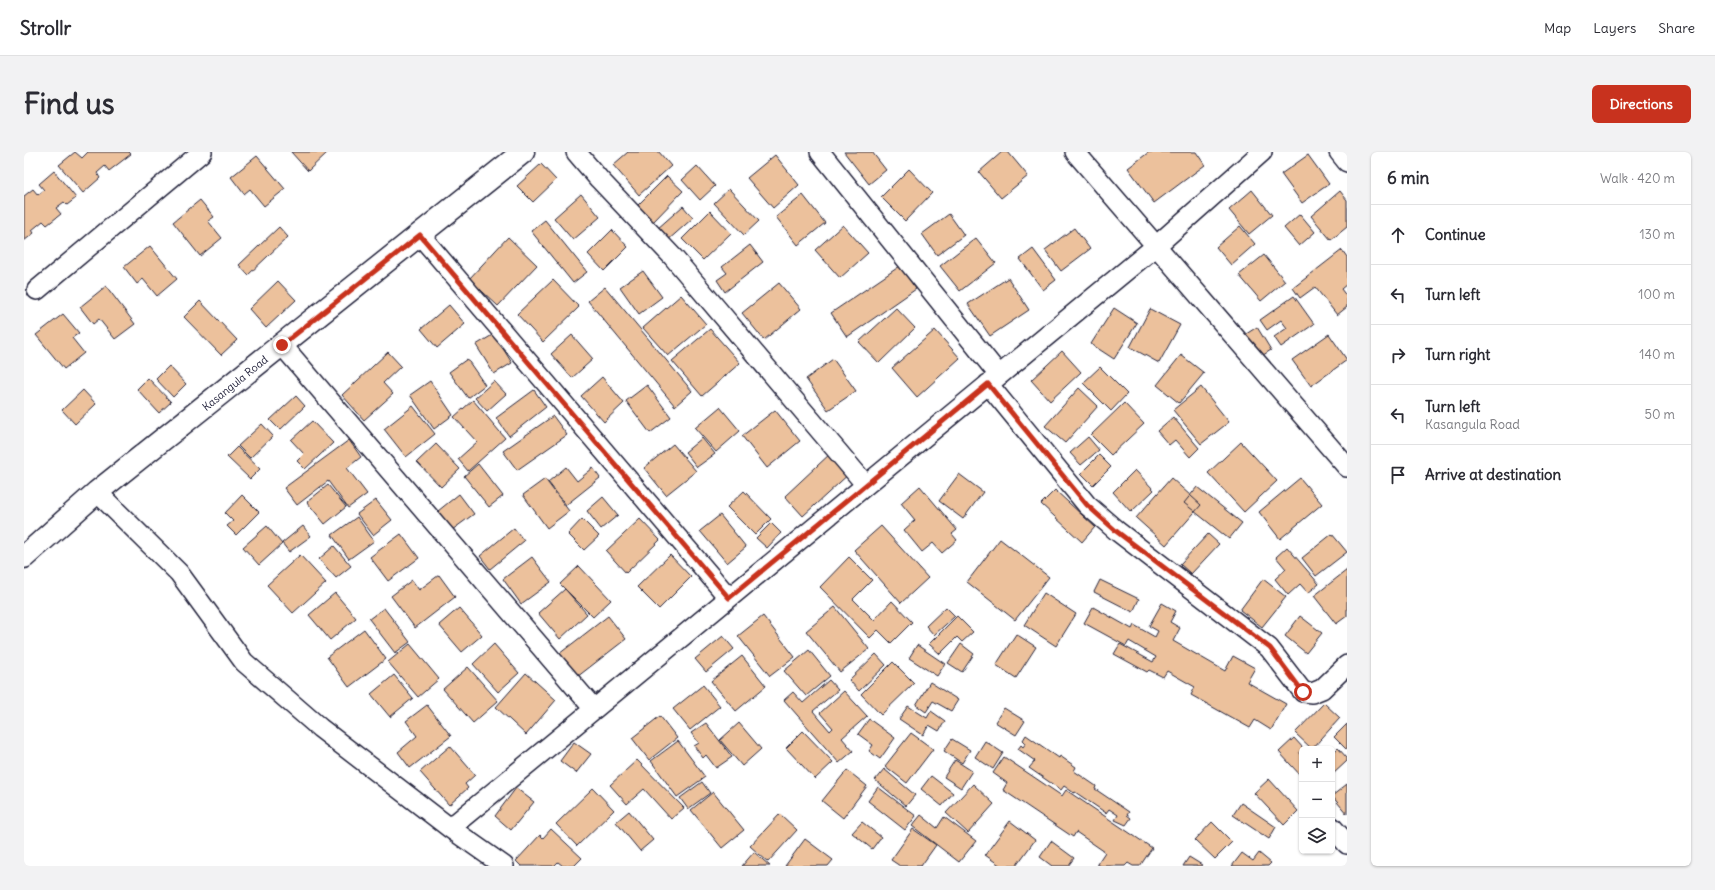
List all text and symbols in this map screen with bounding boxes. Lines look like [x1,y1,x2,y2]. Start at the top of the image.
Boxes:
text: Strollr [20,16,71,40]
text: Map [1544,19,1571,37]
text: Layers [1593,19,1636,37]
text: Share [1658,19,1695,37]
button: Directions [1592,85,1691,123]
text: Find us [24,86,115,122]
text: 6 min [1387,167,1429,189]
text: Walk · 420 m [1600,170,1675,187]
icon: ahead [1387,224,1409,246]
text: Continue [1425,225,1486,244]
text: 130 m [1639,226,1675,243]
icon: left [1387,284,1409,306]
text: Turn left [1425,285,1480,304]
text: 100 m [1638,286,1675,303]
route end [273,336,291,354]
icon: right [1387,344,1409,366]
text: Turn right [1425,345,1490,364]
text: 140 m [1639,346,1675,363]
street label: Kasangula Road [199,352,271,414]
text: Turn left [1425,397,1480,416]
icon: left [1387,404,1409,426]
text: 50 m [1644,406,1675,423]
text: Kasangula Road [1425,416,1520,433]
icon: arrive [1387,464,1409,486]
text: Arrive at destination [1425,465,1561,484]
route start [1294,683,1312,701]
map controls [1299,746,1335,854]
button: + [1299,746,1335,782]
button: − [1299,782,1335,818]
button: layers [1299,818,1335,854]

